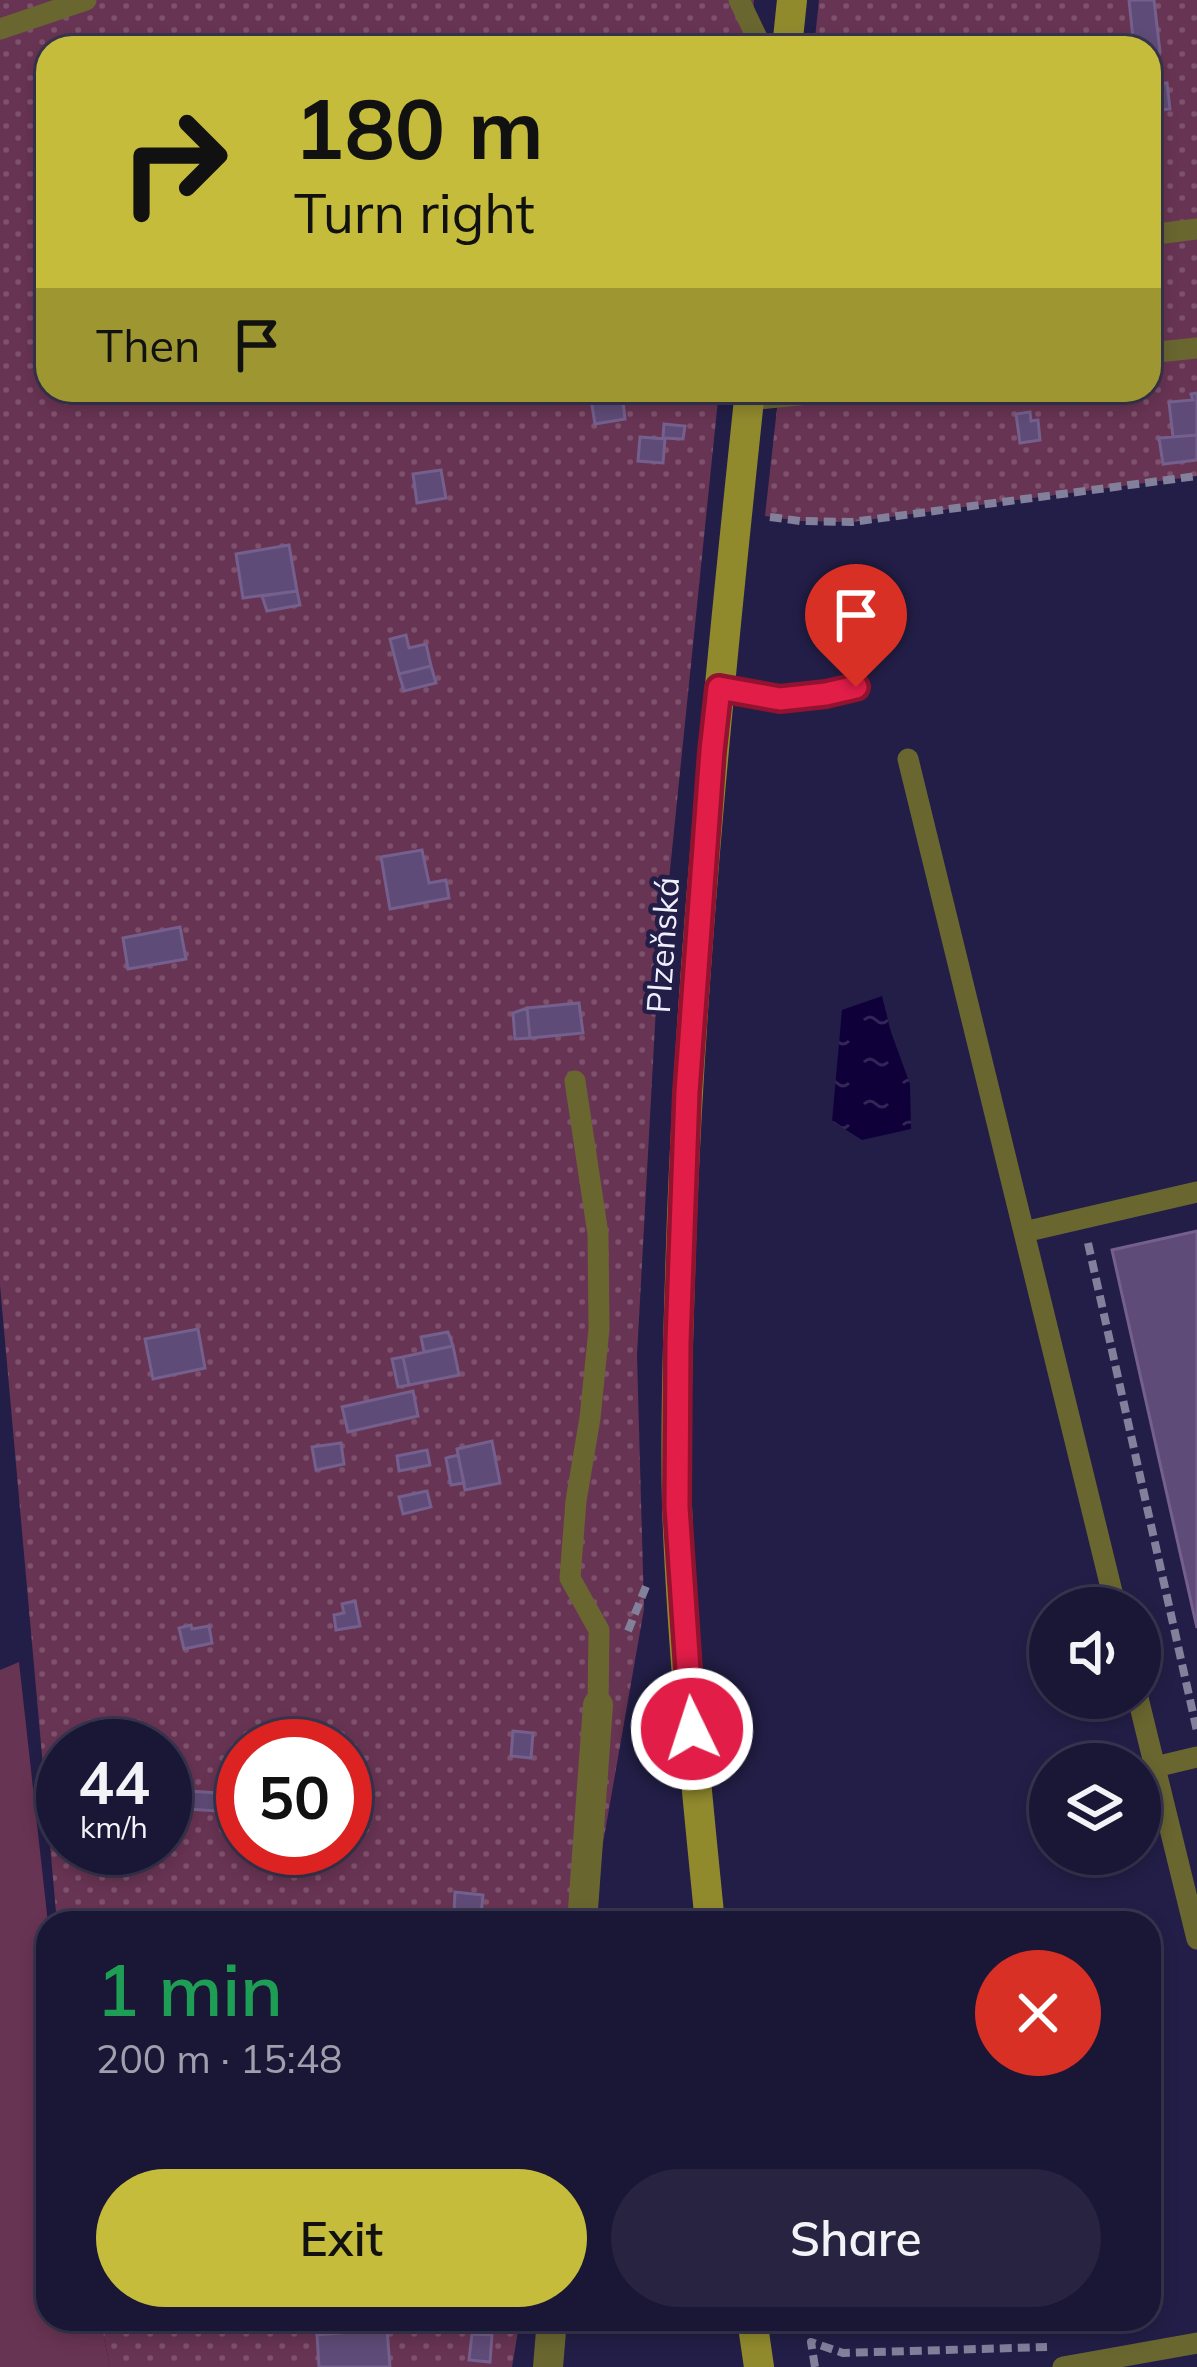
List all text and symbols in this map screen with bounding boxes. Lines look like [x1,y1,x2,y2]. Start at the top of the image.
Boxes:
text: 180 m [294,75,544,180]
icon: right [96,84,252,240]
text: Turn right [294,179,535,247]
icon: arrive [224,312,290,378]
text: Then [96,317,200,373]
pin [805,564,907,687]
icon: arrive [823,582,889,648]
street label: Plzeňská [637,875,687,1015]
map controls [1029,1587,1161,1875]
button: sound [1029,1587,1161,1719]
position arrow [629,1666,755,1792]
speed limit sign: 50 [216,1719,372,1875]
button: layers [1029,1743,1161,1875]
text: 44 [78,1744,150,1819]
text: km/h [80,1808,148,1846]
text: 1 min [96,1944,283,2034]
button: close [975,1950,1101,2076]
text: 200 m · 15:48 [96,2034,342,2083]
button: Exit [96,2169,587,2307]
button: Share [611,2169,1101,2307]

